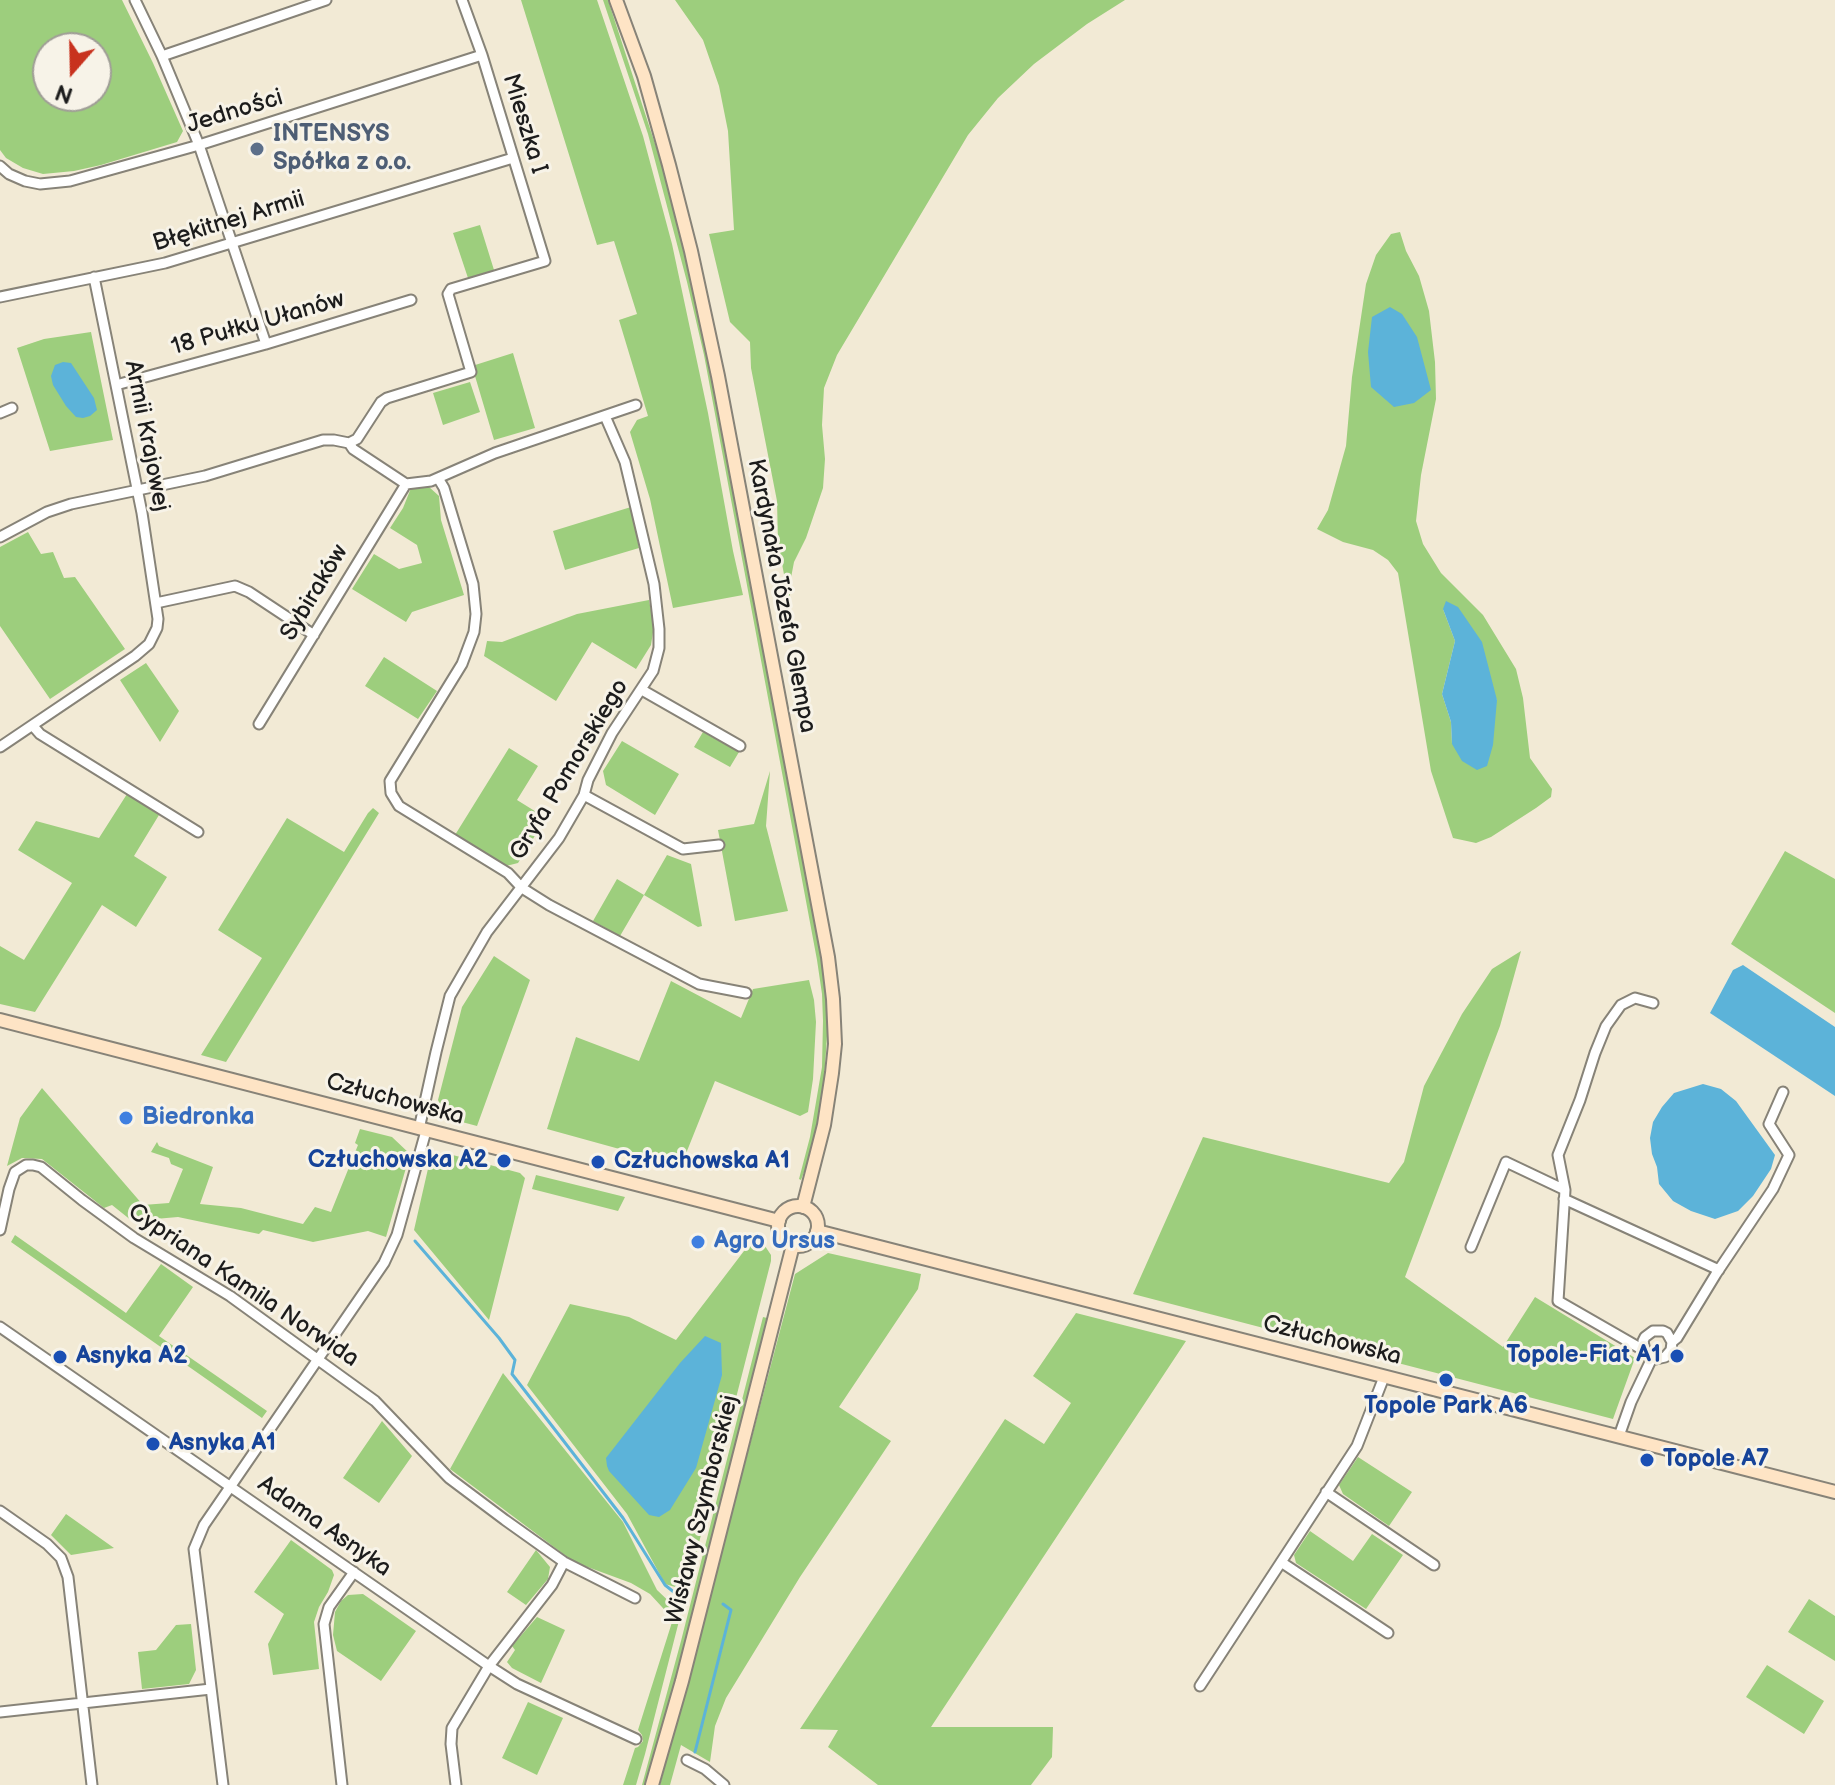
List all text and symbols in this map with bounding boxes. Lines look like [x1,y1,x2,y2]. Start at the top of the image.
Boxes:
north arrow [32,32,112,112]
street label: Mieszka I [495,71,553,177]
text: N [52,78,77,109]
street label: Jedności [183,84,287,140]
place label: INTENSYS Spółka z o.o. [273,121,411,177]
marker: INTENSYS Spółka z o.o. [248,140,266,158]
street label: Błękitnej Armii [150,185,308,259]
street label: 18 Pułku Ułanów [168,286,348,362]
street label: Armii Krajowej [117,358,175,514]
street label: Kardynała Józefa Glempa [740,457,822,735]
street label: Sybiraków [275,540,355,646]
street label: Gryfa Pomorskiego [505,674,635,866]
street label: Człuchowska [323,1068,467,1132]
place label: Biedronka [142,1104,255,1132]
marker: Biedronka [117,1109,135,1127]
place label: Człuchowska A2 [308,1147,488,1175]
place label: Człuchowska A1 [614,1148,790,1176]
marker: Człuchowska A2 [495,1152,513,1170]
marker: Człuchowska A1 [589,1153,607,1171]
street label: Cypriana Kamila Norwida [122,1198,364,1374]
place label: Agro Ursus [714,1228,835,1256]
marker: Agro Ursus [689,1233,707,1251]
street label: Człuchowska [1260,1310,1404,1372]
place label: Topole-Fiat A1 [1507,1342,1661,1370]
place label: Asnyka A2 [76,1343,187,1371]
marker: Topole-Fiat A1 [1668,1347,1686,1365]
marker: Asnyka A2 [51,1348,69,1366]
marker: Topole Park A6 [1437,1371,1455,1389]
street label: Wisławy Szymborskiej [661,1392,745,1628]
place label: Topole Park A6 [1364,1393,1528,1421]
place label: Asnyka A1 [169,1430,276,1458]
marker: Asnyka A1 [144,1435,162,1453]
place label: Topole A7 [1663,1446,1769,1474]
marker: Topole A7 [1638,1451,1656,1469]
street label: Adama Asnyka [252,1470,396,1584]

